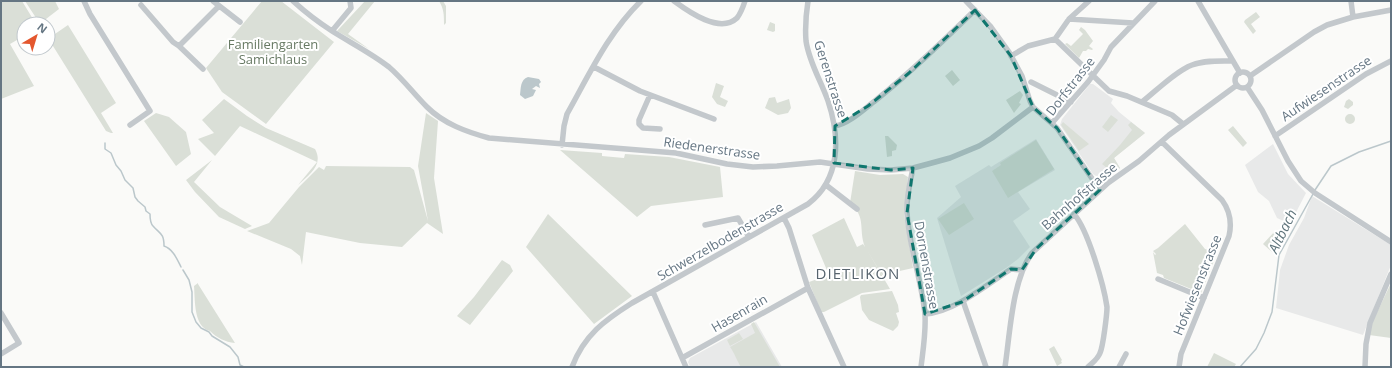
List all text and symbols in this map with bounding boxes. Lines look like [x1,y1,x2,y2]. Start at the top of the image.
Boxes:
north arrow [16,16,56,56]
text: N [34,19,51,36]
park label: Familiengarten Samichlaus [228,35,318,68]
street label: Gerenstrasse [810,38,852,120]
street label: Aufwiesenstrasse [1277,51,1375,125]
street label: Dorfstrasse [1041,53,1099,119]
street label: Riedenerstrasse [662,132,762,164]
street label: Bahnhofstrasse [1037,158,1121,234]
street label: Schwerzelbodenstrasse [654,198,786,284]
water label: Altbach [1263,206,1301,257]
street label: Dornenstrasse [910,220,944,310]
street label: Hofwiesenstrasse [1169,232,1225,338]
district label: DIETLIKON [816,263,900,283]
street label: Hasenrain [708,290,770,336]

